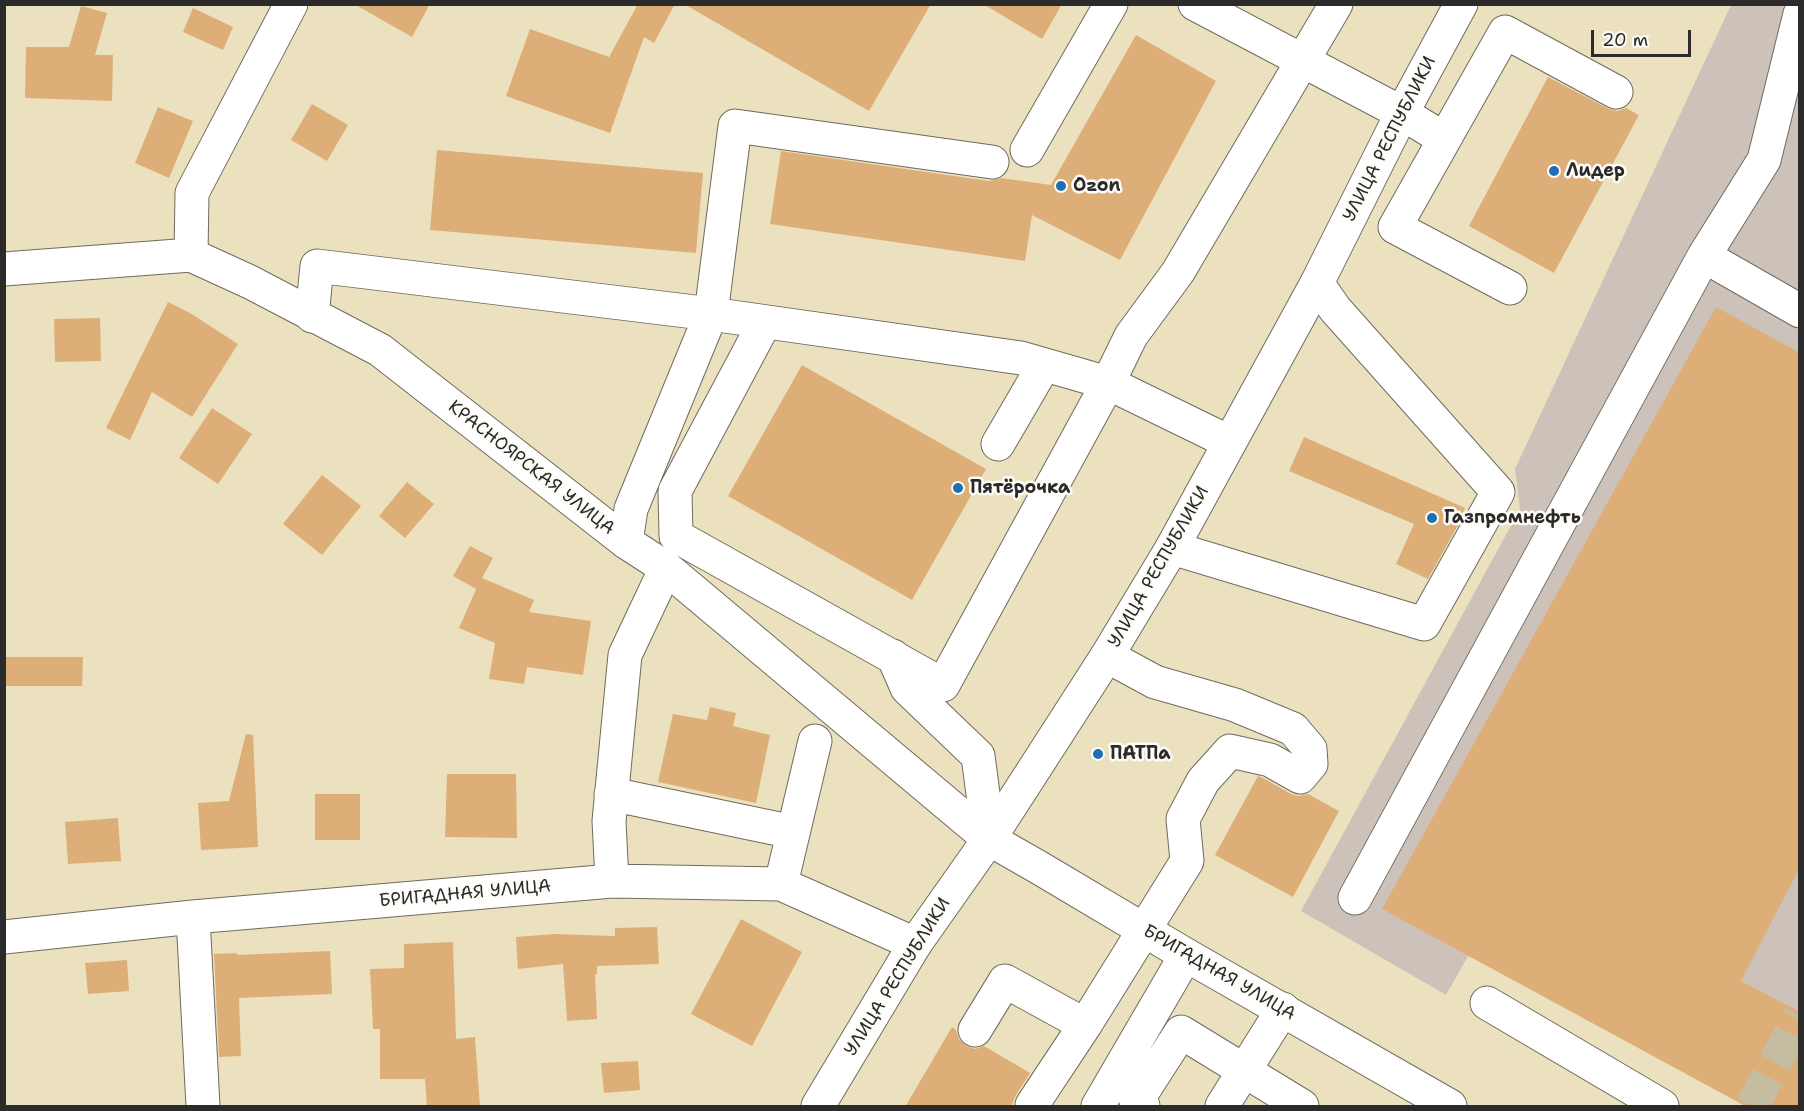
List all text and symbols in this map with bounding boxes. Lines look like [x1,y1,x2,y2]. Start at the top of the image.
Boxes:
scale bar [1594,18,1694,56]
text: 20 m [1602,28,1648,52]
street label: УЛИЦА РЕСПУБЛИКИ [1339,53,1441,225]
place label: Лидер [1566,160,1625,182]
marker: Лидер [1547,164,1561,178]
place label: Ozon [1073,175,1120,197]
marker: Ozon [1054,179,1068,193]
street label: КРАСНОЯРСКАЯ УЛИЦА [443,396,619,540]
place label: Пятёрочка [970,477,1070,499]
marker: Пятёрочка [951,481,965,495]
street label: УЛИЦА РЕСПУБЛИКИ [1104,483,1214,651]
place label: Газпромнефть [1444,507,1581,529]
marker: Газпромнефть [1425,511,1439,525]
place label: ПАТПа [1110,743,1171,765]
marker: ПАТПа [1091,747,1105,761]
street label: БРИГАДНАЯ УЛИЦА [378,876,552,912]
street label: УЛИЦА РЕСПУБЛИКИ [840,894,956,1060]
street label: БРИГАДНАЯ УЛИЦА [1139,921,1299,1025]

